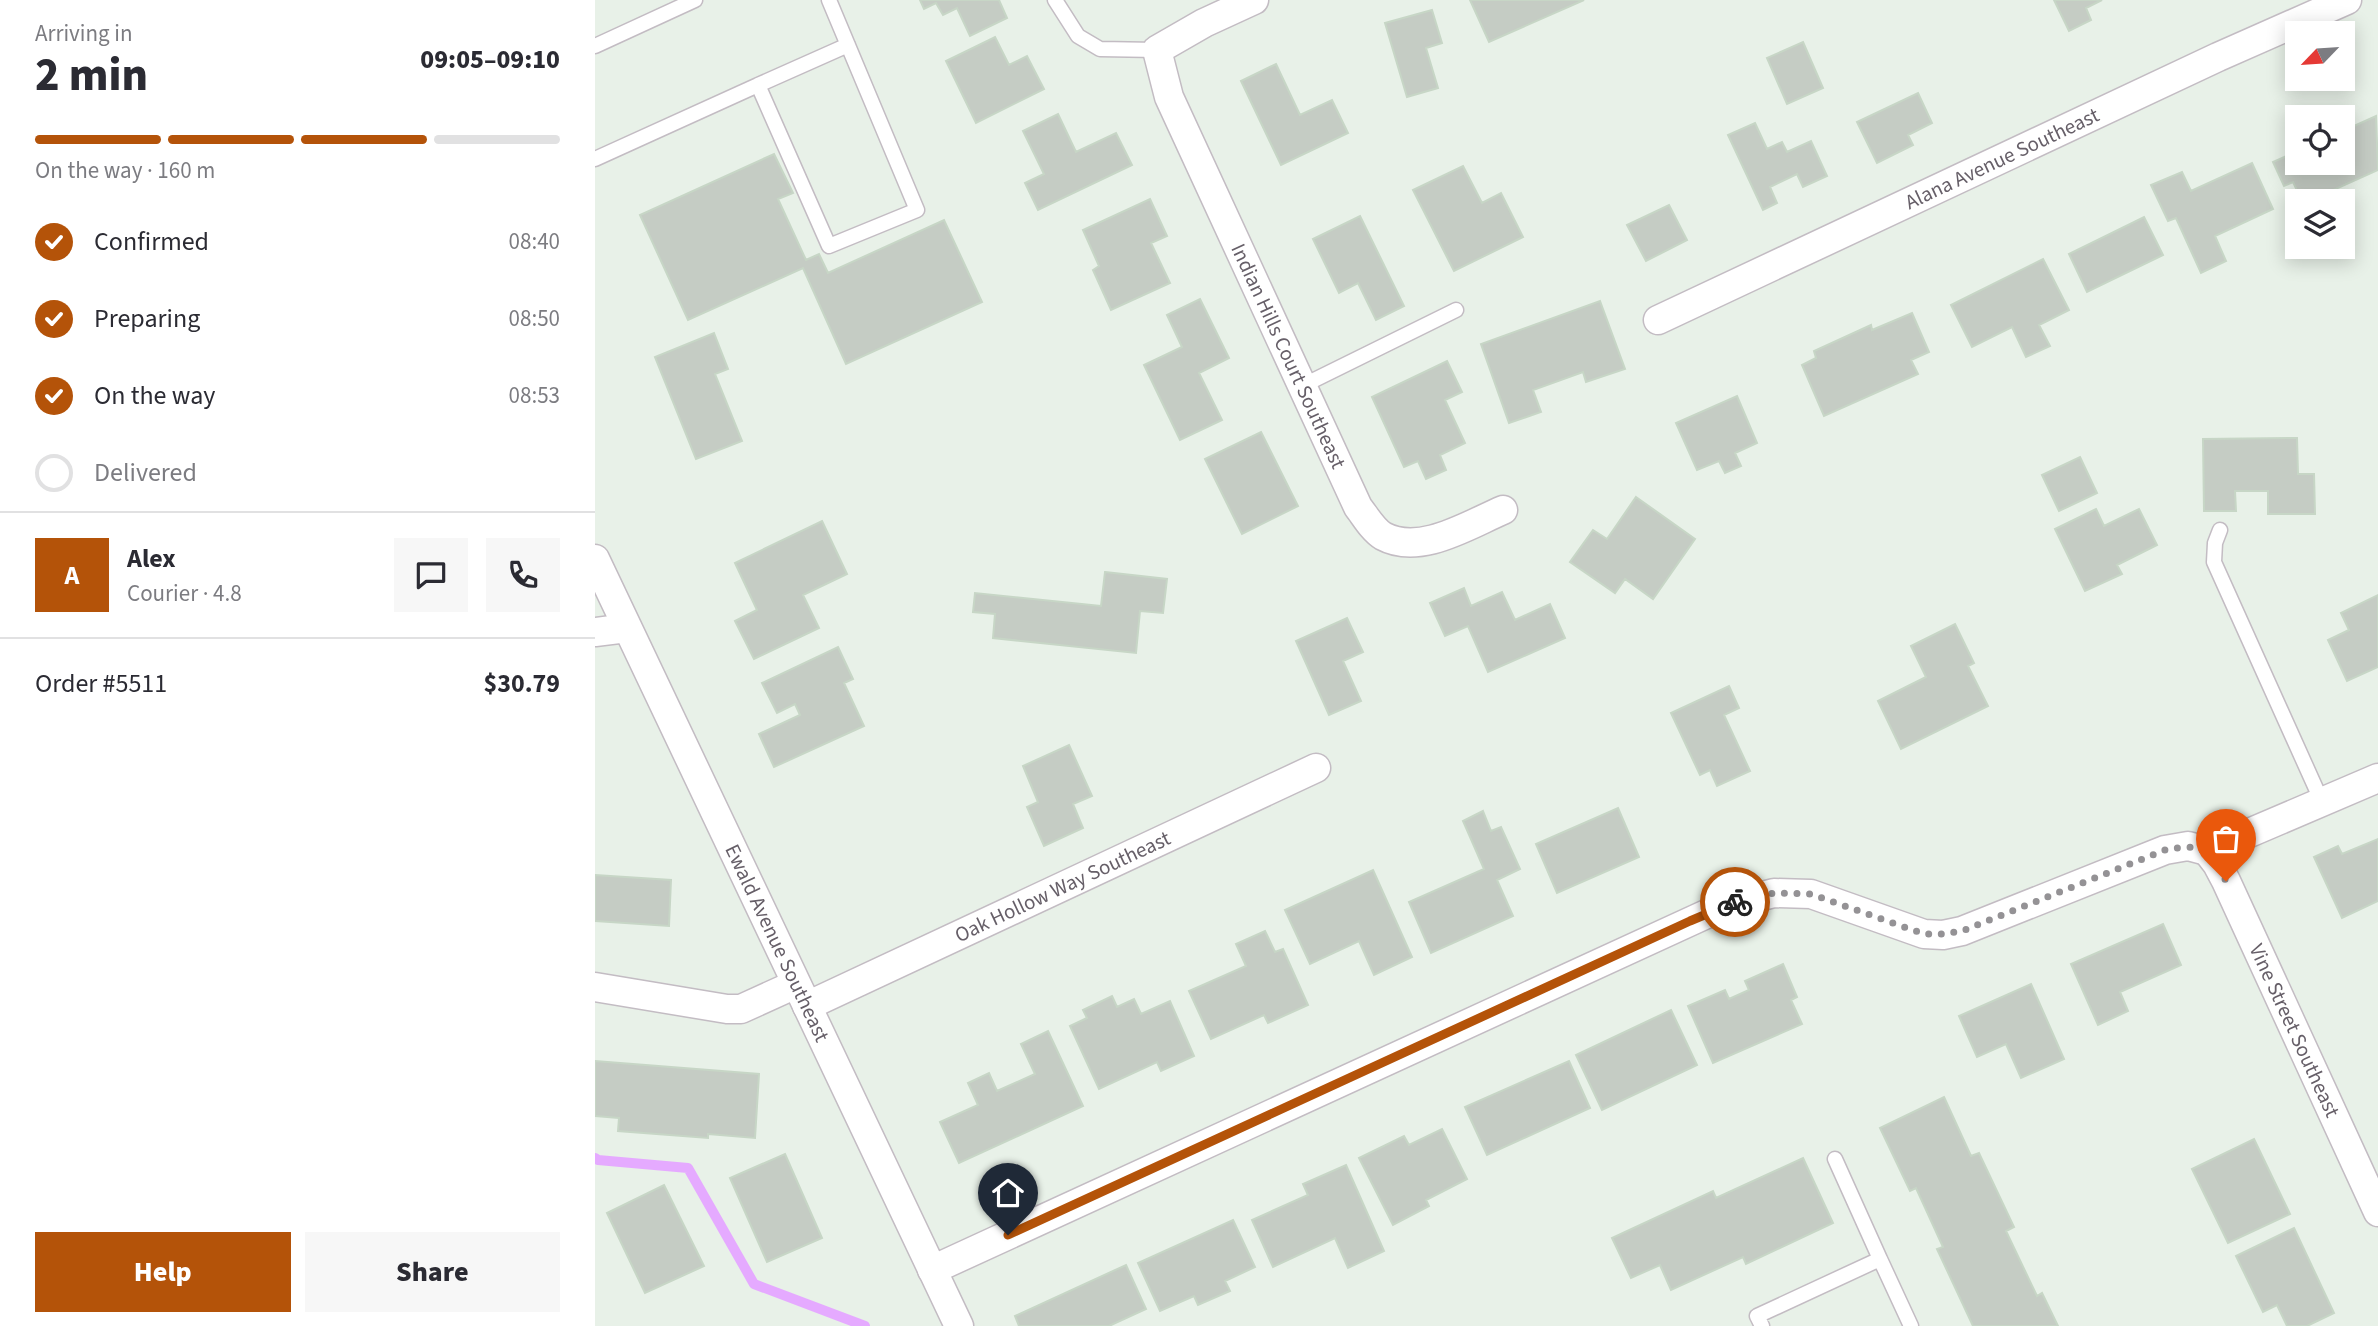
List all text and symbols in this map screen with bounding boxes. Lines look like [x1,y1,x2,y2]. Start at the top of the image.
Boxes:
text: Arriving in [35,17,133,50]
north arrow [2285,21,2355,91]
map controls [2285,21,2355,259]
text: 09:05–09:10 [420,41,560,78]
text: 2 min [35,43,148,108]
street label: Alana Avenue Southeast [1900,100,2104,217]
button: locate [2285,105,2355,175]
text: On the way · 160 m [35,154,215,187]
button: layers [2285,189,2355,259]
icon: check [35,223,73,261]
text: Confirmed [94,223,209,260]
text: 08:40 [509,225,560,258]
street label: Indian Hills Court Southeast [1224,239,1353,474]
icon: check [35,300,73,338]
text: Preparing [94,300,200,337]
text: 08:50 [509,302,560,335]
icon: check [35,377,73,415]
text: On the way [94,377,215,414]
text: 08:53 [509,379,560,412]
text: Delivered [94,454,197,491]
button: chat [394,538,468,612]
button: phone [486,538,560,612]
text: Alex [127,540,176,577]
text: A [65,557,79,594]
text: Courier · 4.8 [127,577,242,610]
text: Order #5511 [35,665,167,702]
text: $30.79 [484,665,560,702]
pin [2196,809,2256,881]
icon: bag [2207,820,2245,858]
street label: Oak Hollow Way Southeast [950,823,1175,950]
street label: Ewald Avenue Southeast [717,839,837,1047]
courier [1700,867,1770,937]
icon: bike [1716,883,1754,921]
street label: Vine Street Southeast [2242,939,2347,1122]
pin [978,1163,1038,1235]
icon: home [989,1174,1027,1212]
button: Help [35,1232,291,1312]
button: Share [305,1232,560,1312]

